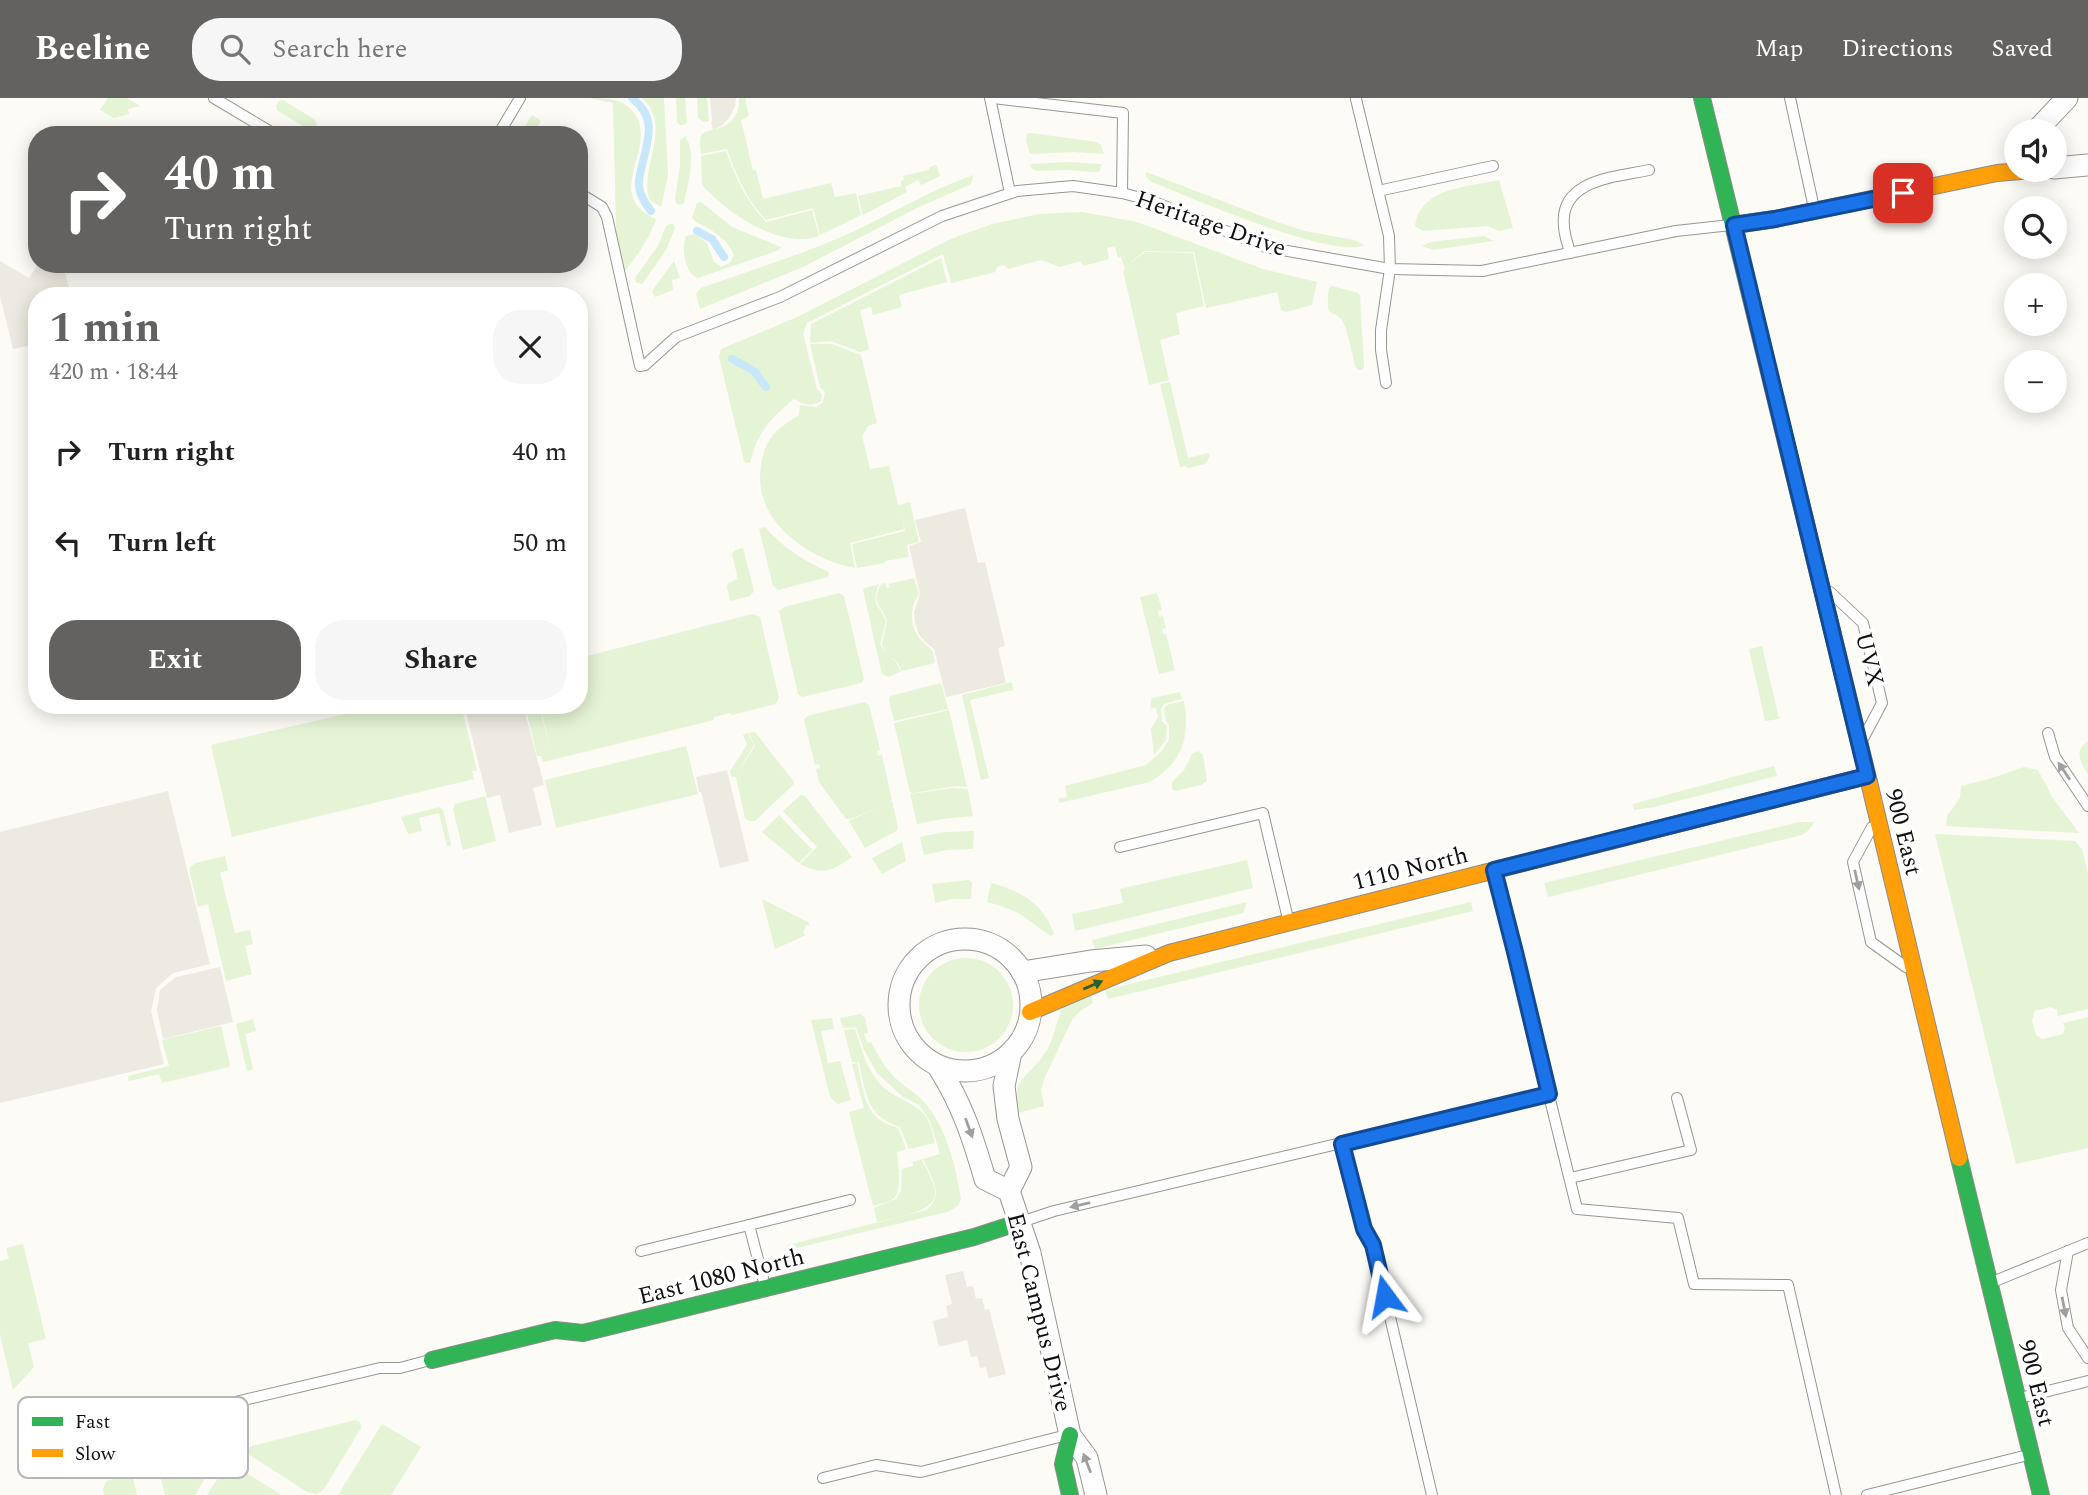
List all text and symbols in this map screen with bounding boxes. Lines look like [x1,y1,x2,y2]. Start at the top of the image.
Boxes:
search box [192,18,682,81]
text: Beeline [35,24,150,74]
text: Search here [272,29,407,69]
icon: search [216,30,254,68]
text: Map [1755,31,1803,67]
text: Directions [1841,31,1953,67]
text: Saved [1991,31,2053,67]
map controls [2004,119,2067,413]
button: sound [2004,119,2067,182]
text: 40 m [164,137,275,212]
icon: right [49,154,140,245]
pin [1873,163,1933,223]
icon: arrive [1884,174,1922,212]
street label: Heritage Drive [1130,181,1291,267]
button: search [2004,196,2067,259]
text: Turn right [164,205,312,254]
button: + [2004,273,2067,336]
text: 1 min [49,297,161,360]
button: close [493,310,567,384]
button: − [2004,350,2067,413]
text: 420 m · 18:44 [49,355,178,390]
text: Turn right [108,432,235,472]
text: 40 m [512,432,567,472]
icon: right [49,433,87,471]
text: Turn left [108,523,216,563]
text: 50 m [512,523,567,563]
icon: left [49,524,87,562]
button: Exit [49,620,301,700]
button: Share [315,620,567,700]
street label: UVX [1845,628,1893,690]
one-way arrow [2058,761,2071,781]
street label: 900 East [1875,785,1931,879]
street label: 1110 North [1349,837,1472,901]
one-way arrow [1851,869,1862,891]
one-way arrow [1083,979,1103,991]
one-way arrow [964,1118,975,1139]
one-way arrow [1069,1200,1091,1211]
street label: East Campus Drive [997,1209,1081,1416]
street label: East 1080 North [634,1239,808,1315]
position arrow [1348,1259,1422,1333]
one-way arrow [2059,1296,2070,1318]
street label: 900 East [2008,1336,2064,1430]
legend [18,1397,248,1478]
text: Fast [75,1408,111,1437]
text: Slow [75,1440,116,1469]
one-way arrow [1081,1452,1092,1473]

